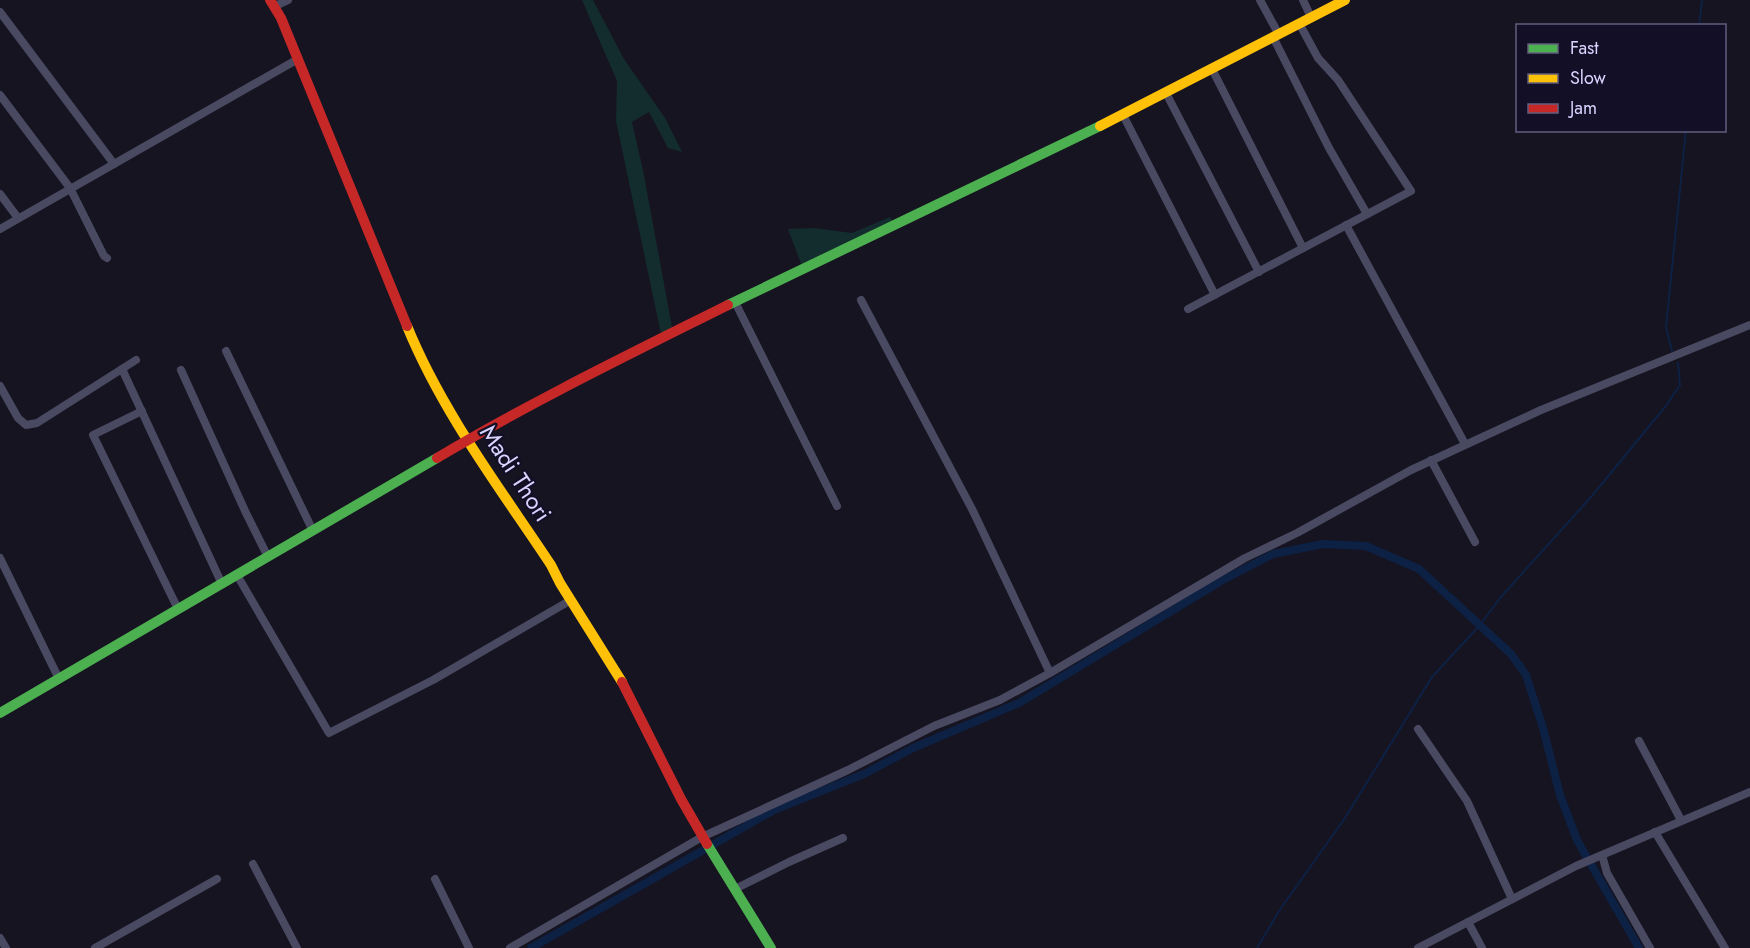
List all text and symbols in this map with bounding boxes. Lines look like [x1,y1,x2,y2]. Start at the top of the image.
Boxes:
legend [1516,24,1726,132]
text: Fast [1570,35,1599,61]
text: Slow [1570,65,1607,91]
text: Jam [1568,95,1597,121]
street label: Madi Thori [472,418,560,528]

